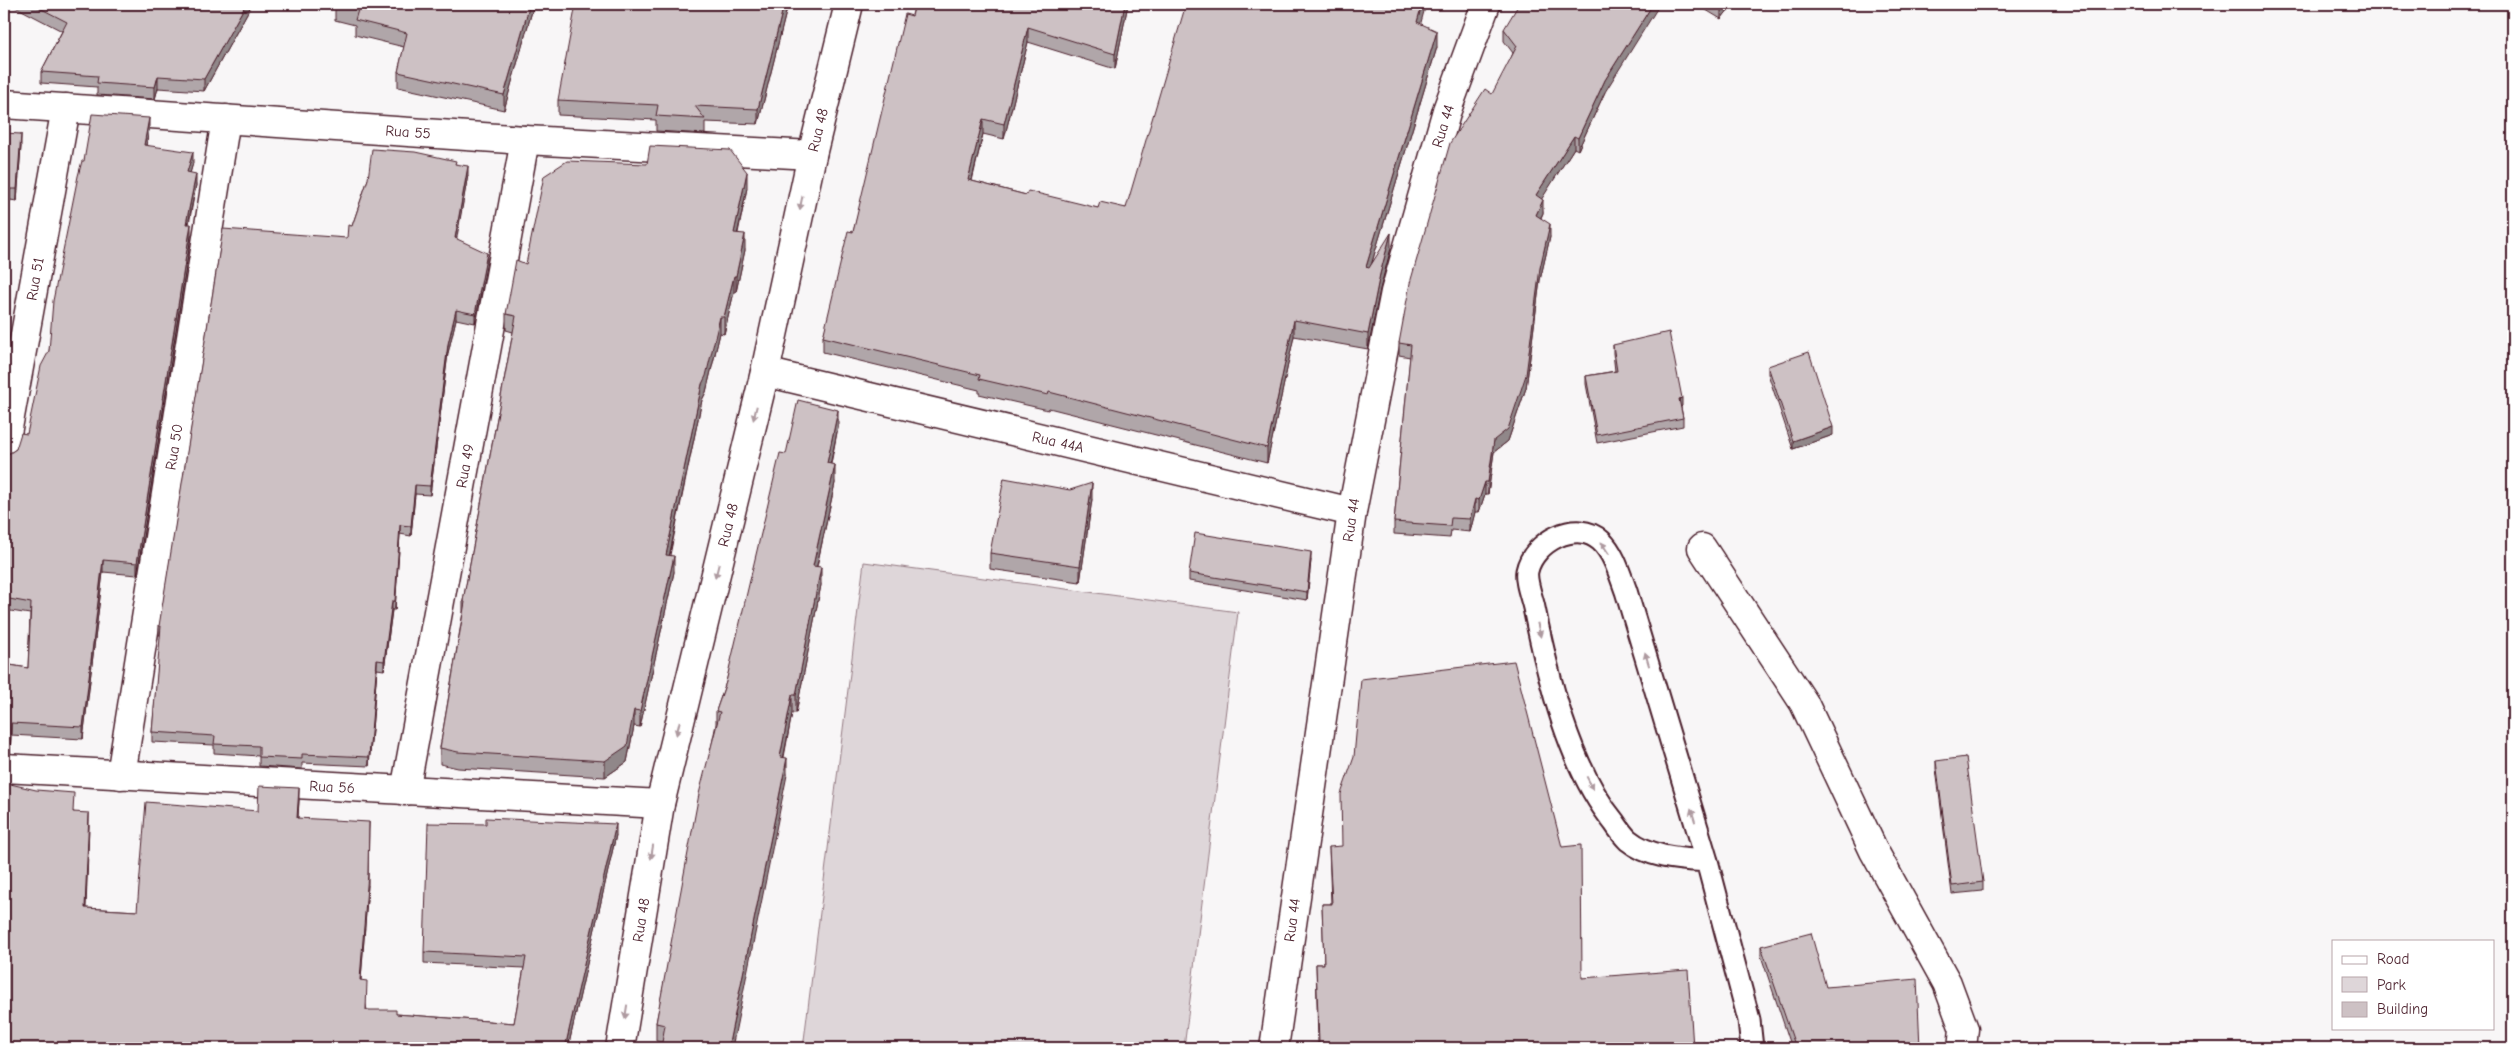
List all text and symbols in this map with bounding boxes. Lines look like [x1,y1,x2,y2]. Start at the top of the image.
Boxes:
street label: Rua 44 [1428,102,1458,150]
street label: Rua 48 [804,106,832,154]
street label: Rua 55 [385,121,431,143]
one-way arrow [797,195,805,211]
street label: Rua 51 [22,256,48,302]
one-way arrow [751,405,759,420]
street label: Rua 50 [161,423,187,471]
street label: Rua 44A [1030,427,1086,457]
street label: Rua 49 [452,442,478,490]
street label: Rua 44 [1339,497,1363,543]
street label: Rua 48 [714,501,742,549]
one-way arrow [1601,541,1610,554]
one-way arrow [713,563,721,578]
one-way arrow [1535,622,1543,638]
one-way arrow [1642,651,1650,666]
one-way arrow [674,721,682,736]
one-way arrow [1586,776,1594,790]
street label: Rua 56 [309,777,355,797]
one-way arrow [1689,807,1697,822]
one-way arrow [648,844,656,860]
street label: Rua 48 [629,897,653,943]
street label: Rua 44 [1280,897,1304,943]
legend [2332,940,2494,1030]
text: Road [2377,950,2409,968]
text: Park [2377,976,2406,994]
text: Building [2377,1000,2428,1018]
one-way arrow [621,1005,629,1021]

